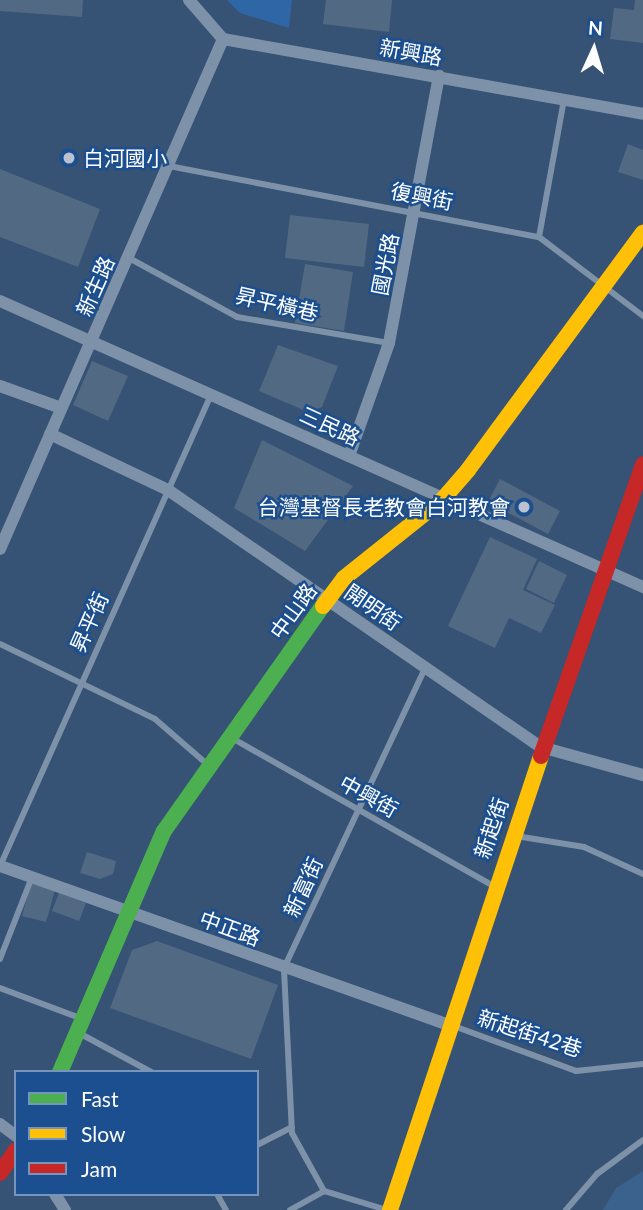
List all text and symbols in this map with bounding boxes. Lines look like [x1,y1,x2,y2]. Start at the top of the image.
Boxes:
north arrow [559,14,629,84]
text: N [587,16,604,40]
street label: 新興路 [378,34,444,70]
place label: 白河國小 [83,145,167,171]
marker: 白河國小 [61,150,77,166]
street label: 復興街 [389,178,455,214]
street label: 國光路 [367,231,403,297]
street label: 新生路 [71,252,119,320]
street label: 昇平橫巷 [233,282,321,326]
street label: 三民路 [296,401,364,451]
place label: 台灣基督長老教會白河教會 [258,494,510,520]
marker: 台灣基督長老教會白河教會 [516,499,532,515]
street label: 中山路 [264,578,322,644]
street label: 開明街 [340,579,406,635]
street label: 昇平街 [65,588,113,656]
street label: 中興街 [335,770,403,822]
street label: 新起街 [469,794,513,862]
street label: 新富街 [278,853,328,921]
street label: 中正路 [196,905,264,951]
street label: 新起街42巷 [475,1004,585,1062]
legend [14,1070,259,1196]
text: Fast [81,1086,118,1111]
text: Slow [81,1121,125,1146]
text: Jam [81,1156,117,1181]

